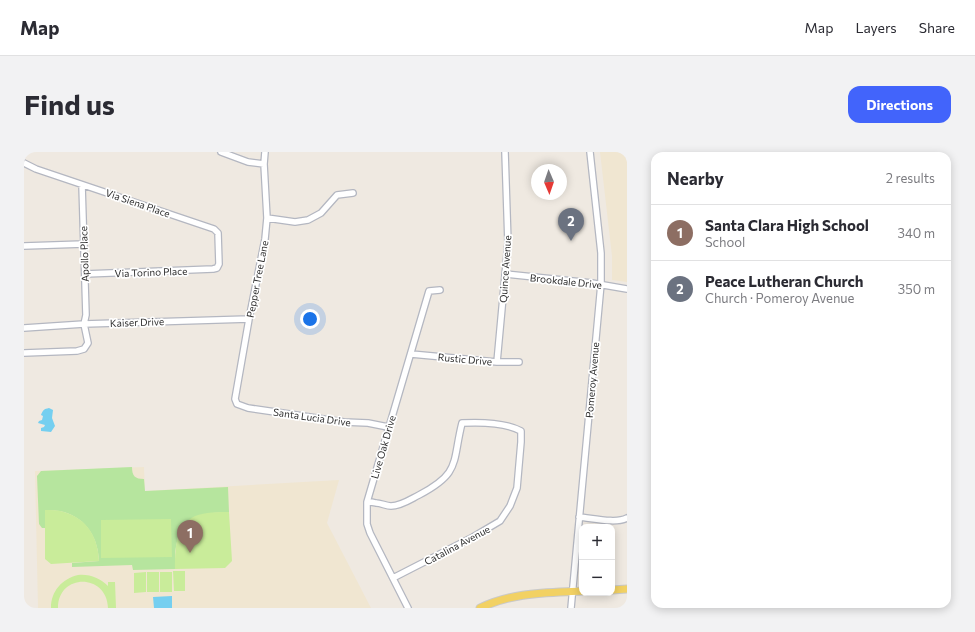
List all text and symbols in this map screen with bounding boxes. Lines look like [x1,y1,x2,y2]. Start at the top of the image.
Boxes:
text: Map [20,16,59,39]
text: Map [805,19,833,36]
text: Layers [855,19,897,36]
text: Share [919,19,955,36]
button: Directions [848,86,951,123]
text: Find us [24,87,115,121]
north arrow [531,164,567,200]
text: Nearby [667,168,724,189]
text: 2 results [886,170,935,186]
street label: Via Siena Place [104,186,172,220]
pin: 2 [558,208,584,241]
text: Santa Clara High School [705,216,869,234]
text: 1 [677,225,683,241]
text: 340 m [897,225,935,241]
street label: Apollo Place [77,226,91,282]
text: School [705,234,745,250]
street label: Quince Avenue [497,235,513,303]
street label: Pepper Tree Lane [244,239,270,319]
street label: Via Torino Place [114,265,188,279]
street label: Brookdale Drive [529,271,603,291]
text: Peace Lutheran Church [705,272,863,290]
text: 2 [676,281,684,297]
text: 350 m [898,281,935,297]
text: Church · Pomeroy Avenue [705,290,854,306]
your location [300,309,320,329]
street label: Kaiser Drive [110,315,164,329]
street label: Pomeroy Avenue [583,342,601,418]
street label: Rustic Drive [437,351,493,367]
street label: Santa Lucia Drive [272,406,352,428]
street label: Live Oak Drive [368,414,398,480]
pin: 1 [177,520,203,553]
street label: Catalina Avenue [422,523,492,567]
map controls [579,524,615,596]
button: + [579,524,615,560]
button: − [579,560,615,596]

